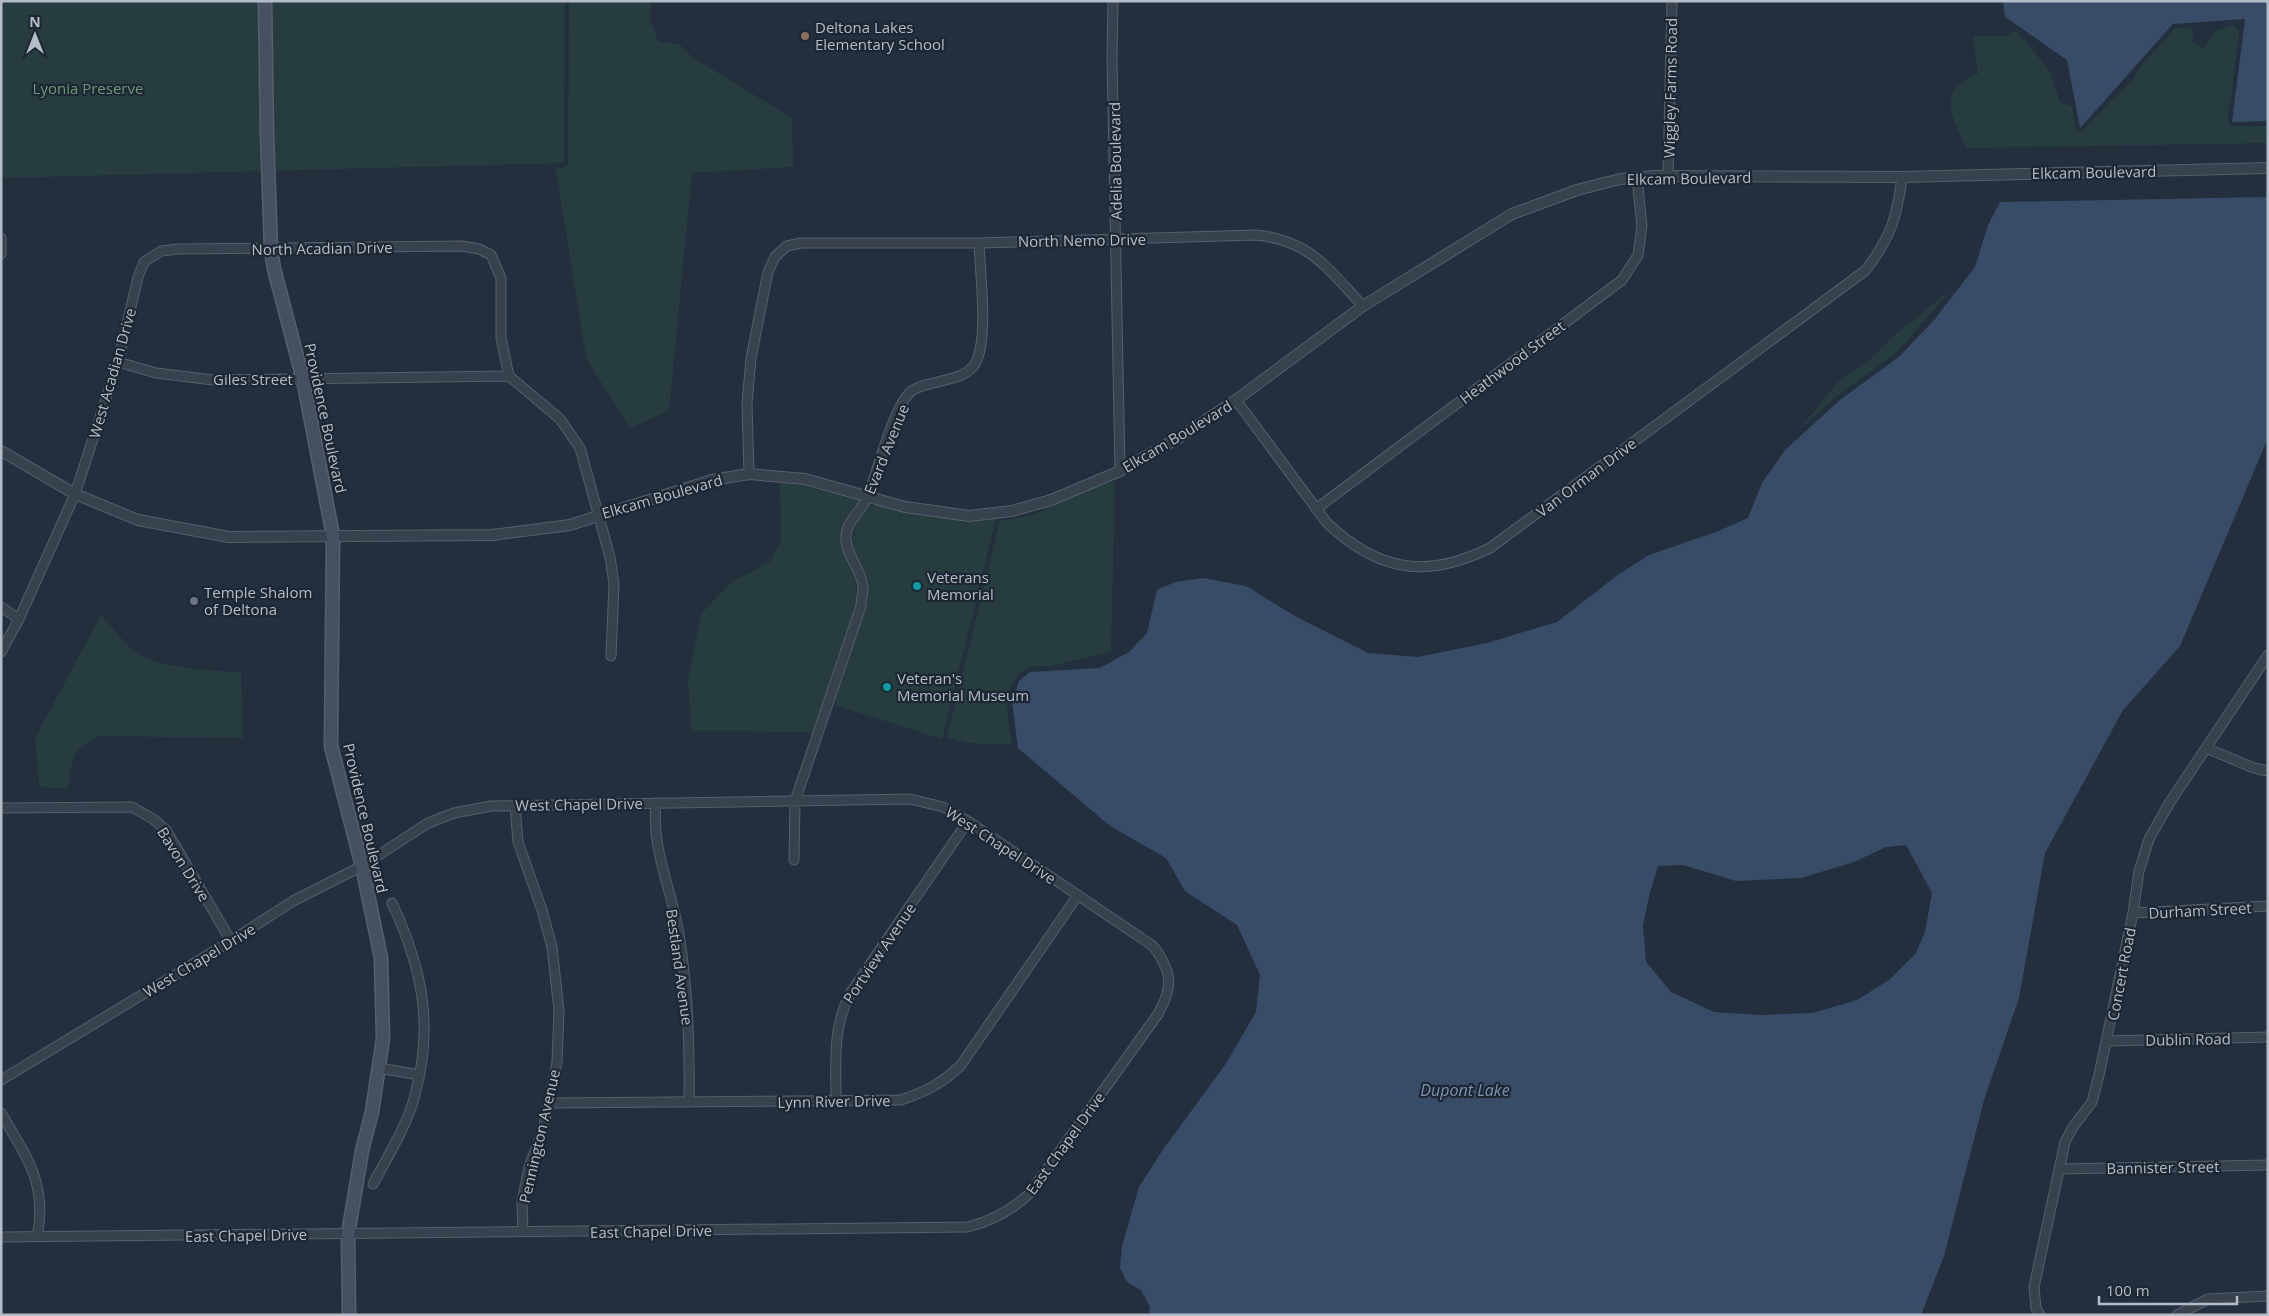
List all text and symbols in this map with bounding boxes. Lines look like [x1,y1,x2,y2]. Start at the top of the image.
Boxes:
north arrow [10,10,60,60]
text: N [29,12,41,31]
place label: Deltona Lakes Elementary School [815,17,945,54]
street label: Wiggley Farms Road [1659,18,1681,158]
marker: Deltona Lakes Elementary School [799,30,811,42]
park label: Lyonia Preserve [33,78,143,98]
street label: Adelia Boulevard [1104,102,1126,220]
street label: Elkcam Boulevard [2032,161,2156,183]
street label: Elkcam Boulevard [1627,167,1751,189]
street label: North Nemo Drive [1018,229,1146,251]
street label: North Acadian Drive [251,237,393,259]
street label: West Acadian Drive [84,305,140,441]
street label: Heathwood Street [1455,316,1569,408]
street label: Providence Boulevard [300,341,352,495]
street label: Giles Street [213,369,293,389]
street label: Elkcam Boulevard [1118,395,1236,477]
street label: Evard Avenue [859,401,913,497]
street label: Van Orman Drive [1532,433,1640,521]
street label: Elkcam Boulevard [599,469,725,523]
place label: Veterans Memorial [927,567,994,604]
marker: Veterans Memorial [911,580,923,592]
place label: Temple Shalom of Deltona [204,582,312,619]
marker: Temple Shalom of Deltona [188,595,200,607]
place label: Veteran's Memorial Museum [897,668,1029,705]
marker: Veteran's Memorial Museum [881,681,893,693]
street label: Providence Boulevard [339,741,393,895]
street label: West Chapel Drive [515,793,643,815]
street label: West Chapel Drive [942,802,1060,888]
street label: Bavon Drive [153,823,215,905]
street label: Durham Street [2148,897,2252,923]
street label: Portview Avenue [838,899,920,1007]
street label: Bestland Avenue [662,908,698,1026]
street label: West Chapel Drive [139,919,259,1001]
street label: Concert Road [2102,926,2140,1022]
street label: Dublin Road [2145,1028,2231,1050]
street label: Pennington Avenue [514,1067,564,1205]
water label: Dupont Lake [1420,1079,1510,1101]
street label: East Chapel Drive [1021,1088,1109,1198]
street label: Lynn River Drive [777,1090,891,1112]
street label: Bannister Street [2106,1156,2220,1178]
street label: East Chapel Drive [590,1220,712,1242]
street label: East Chapel Drive [185,1224,307,1246]
scale bar [2099,1274,2236,1306]
text: 100 m [2106,1280,2150,1300]

